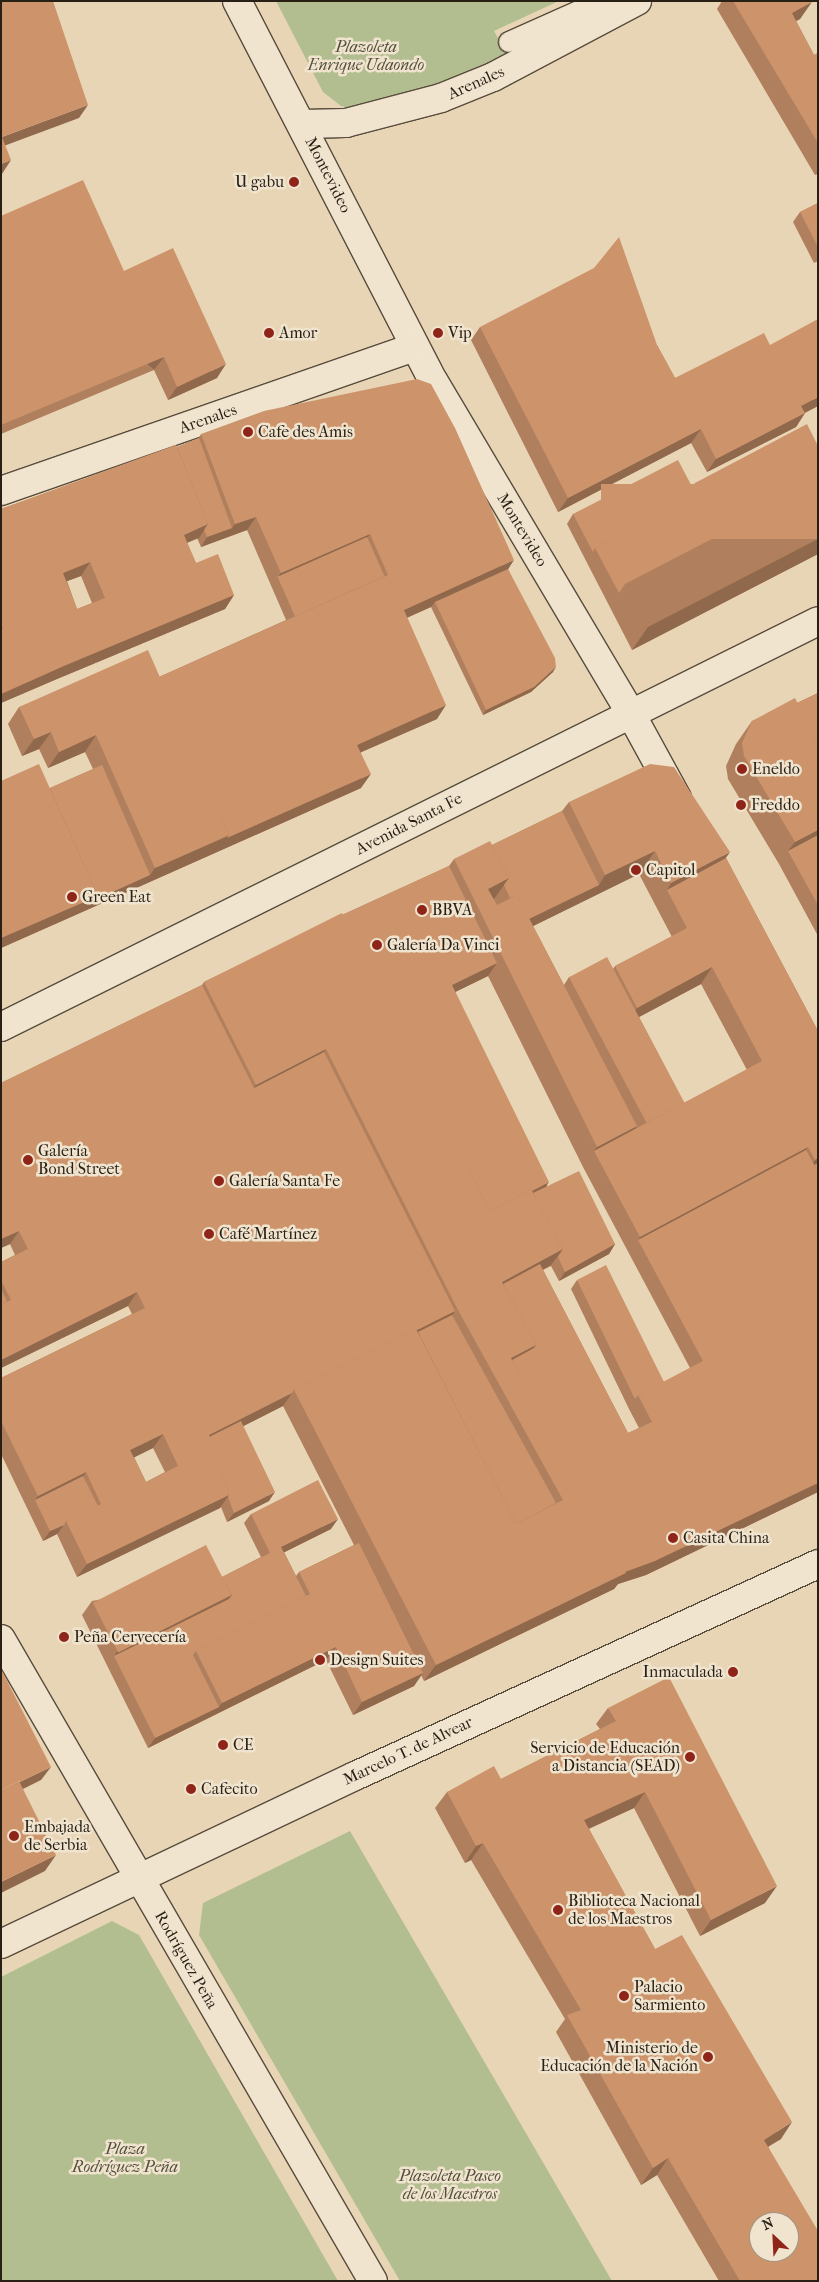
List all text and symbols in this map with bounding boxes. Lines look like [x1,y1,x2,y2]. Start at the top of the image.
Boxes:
park label: Plazoleta Enrique Udaondo [308,37,424,75]
street label: Arenales [445,62,507,104]
street label: Montevideo [301,134,355,216]
place label: U gabu [235,172,284,192]
marker: U gabu [288,176,300,188]
place label: Amor [279,323,317,343]
place label: Vip [448,323,472,343]
marker: Amor [263,327,275,339]
marker: Vip [432,327,444,339]
street label: Arenales [177,400,239,438]
place label: Cafe des Amis [258,422,353,442]
marker: Cafe des Amis [242,426,254,438]
street label: Montevideo [493,490,551,570]
place label: Eneldo [752,759,800,779]
marker: Eneldo [736,763,748,775]
street label: Avenida Santa Fe [353,789,465,859]
place label: Freddo [751,795,800,815]
marker: Freddo [735,799,747,811]
place label: Capitol [646,860,696,880]
marker: Capitol [630,864,642,876]
place label: Green Eat [82,887,151,907]
marker: Green Eat [66,891,78,903]
place label: BBVA [432,900,472,920]
marker: BBVA [416,904,428,916]
place label: Galería Da Vinci [387,935,499,955]
marker: Galería Da Vinci [371,939,383,951]
place label: Galería Bond Street [38,1141,120,1179]
marker: Galería Bond Street [22,1154,34,1166]
place label: Galería Santa Fe [229,1171,340,1191]
marker: Galería Santa Fe [213,1175,225,1187]
place label: Café Martínez [219,1224,317,1244]
marker: Café Martínez [203,1228,215,1240]
place label: Casita China [683,1528,769,1548]
marker: Casita China [667,1532,679,1544]
place label: Peña Cervecería [74,1627,186,1647]
marker: Peña Cervecería [58,1631,70,1643]
place label: Design Suites [330,1650,423,1670]
marker: Design Suites [314,1654,326,1666]
place label: Inmaculada [643,1662,723,1682]
marker: Inmaculada [727,1666,739,1678]
street label: Marcelo T. de Alvear [340,1713,476,1789]
place label: CE [233,1735,254,1755]
place label: Servicio de Educación a Distancia (SEAD) [530,1738,680,1776]
marker: CE [217,1739,229,1751]
marker: Servicio de Educación a Distancia (SEAD) [684,1751,696,1763]
place label: Cafecito [201,1779,258,1799]
marker: Cafecito [185,1783,197,1795]
place label: Embajada de Serbia [24,1817,90,1855]
marker: Embajada de Serbia [8,1830,20,1842]
place label: Biblioteca Nacional de los Maestros [568,1891,700,1929]
marker: Biblioteca Nacional de los Maestros [552,1904,564,1916]
street label: Rodríguez Peña [150,1908,222,2012]
place label: Palacio Sarmiento [634,1977,705,2015]
marker: Palacio Sarmiento [618,1990,630,2002]
place label: Ministerio de Educación de la Nación [540,2038,698,2076]
marker: Ministerio de Educación de la Nación [702,2051,714,2063]
park label: Plaza Rodríguez Peña [72,2139,178,2177]
park label: Plazoleta Paseo de los Maestros [399,2166,501,2204]
north arrow [749,2212,799,2262]
text: N [759,2214,776,2234]

